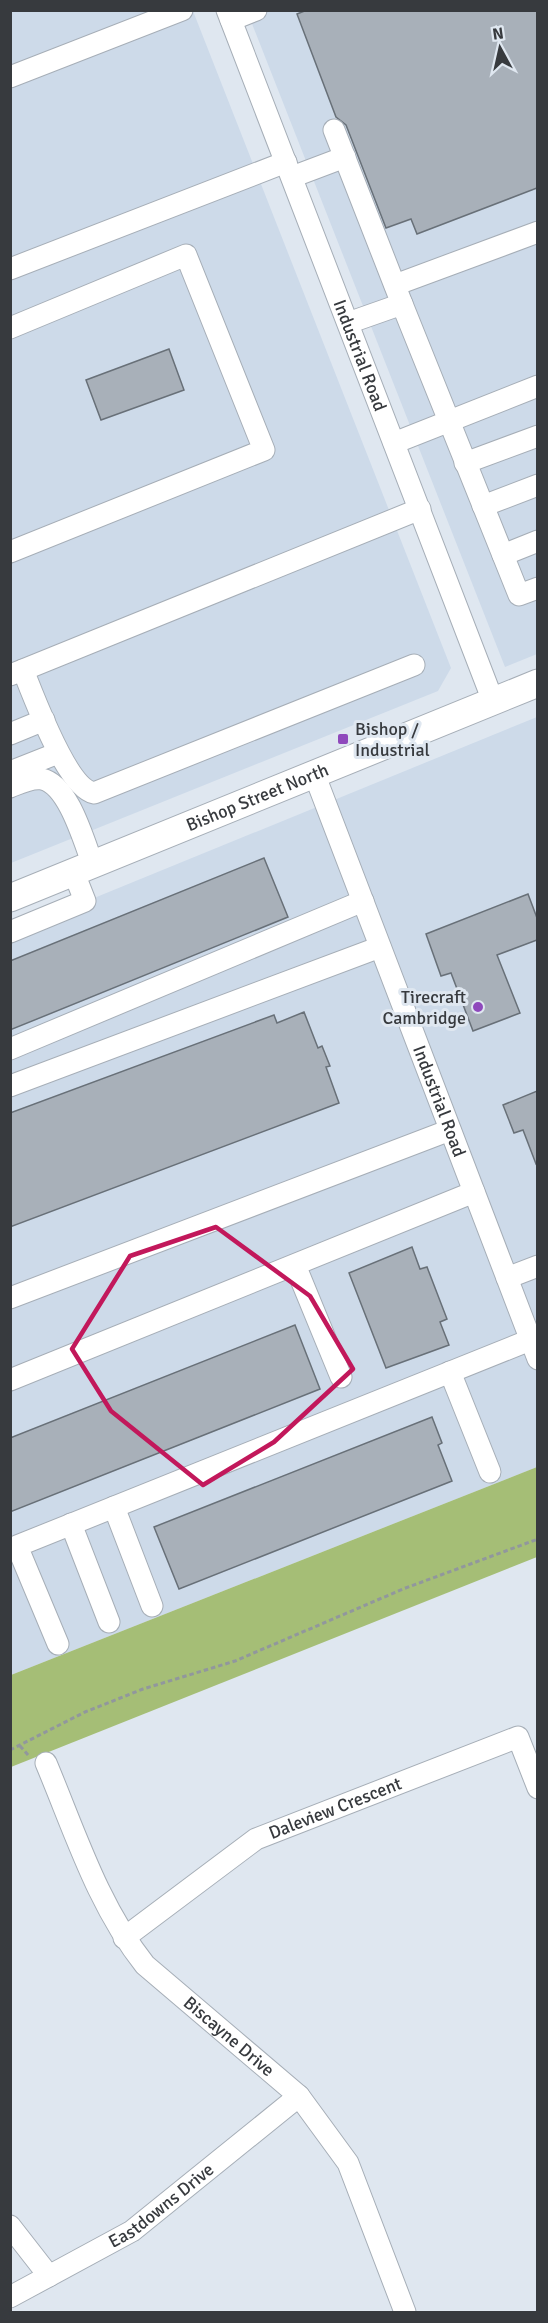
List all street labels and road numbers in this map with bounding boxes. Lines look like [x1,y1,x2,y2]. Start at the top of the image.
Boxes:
street label: Industrial Road [329,297,391,414]
street label: Bishop Street North [183,758,332,836]
street label: Industrial Road [408,1042,471,1160]
street label: Daleview Crescent [266,1772,405,1844]
street label: Biscayne Drive [179,1992,279,2081]
street label: Eastdowns Drive [105,2158,218,2253]

